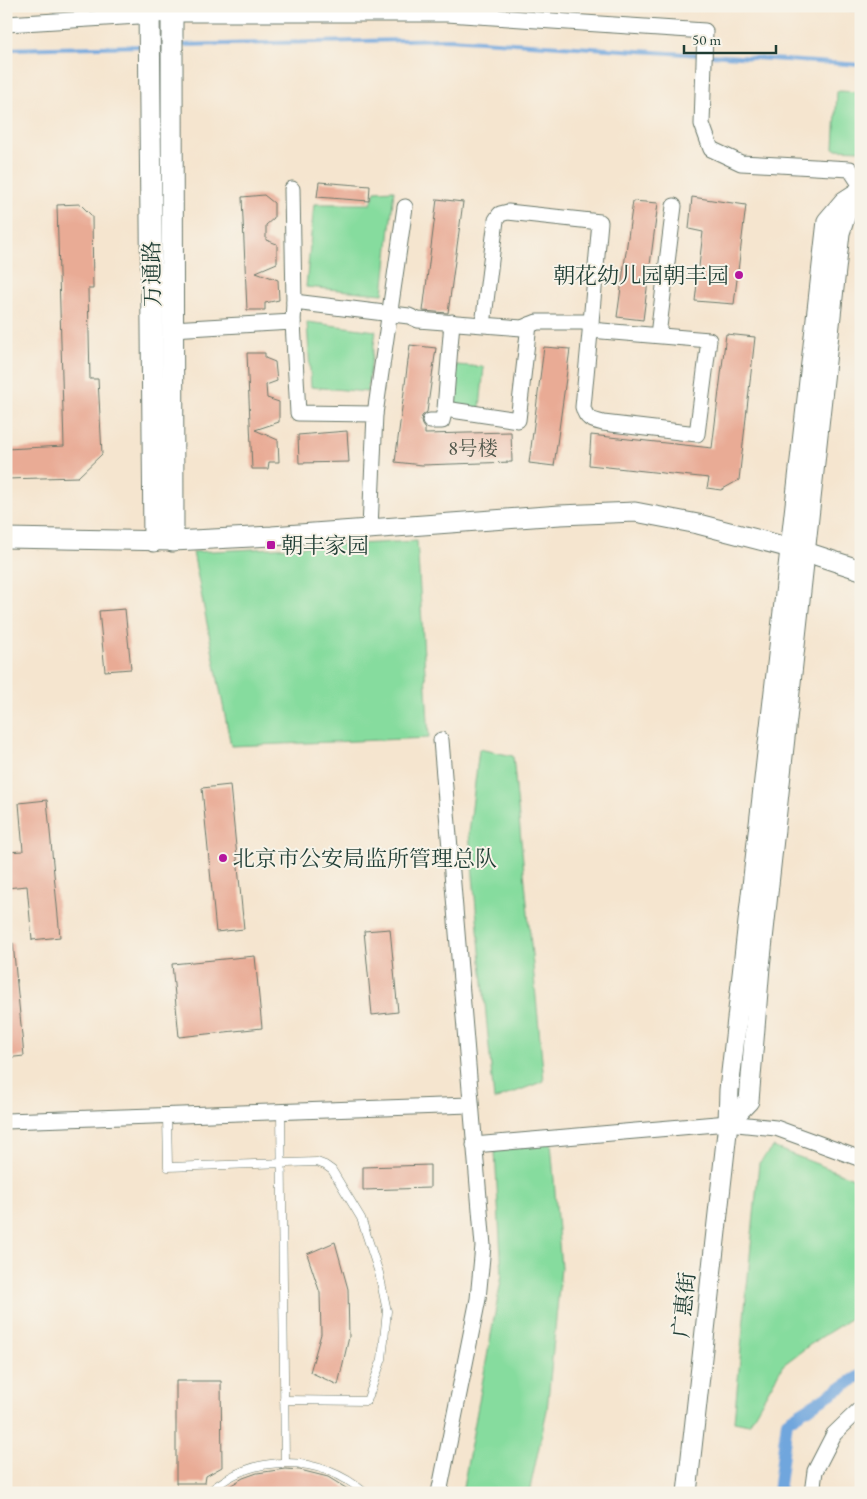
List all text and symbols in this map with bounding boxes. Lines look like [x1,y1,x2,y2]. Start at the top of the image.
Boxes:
scale bar [684,22,777,54]
text: 50 m [692,30,721,49]
street label: 万通路 [137,241,167,307]
place label: 朝花幼儿园朝丰园 [553,261,729,290]
marker: 朝花幼儿园朝丰园 [733,269,745,281]
house number: 8号楼 [448,435,498,461]
place label: 朝丰家园 [281,531,369,560]
marker: 朝丰家园 [265,539,277,551]
place label: 北京市公安局监所管理总队 [233,844,497,873]
marker: 北京市公安局监所管理总队 [217,852,229,864]
street label: 广惠街 [666,1271,702,1339]

